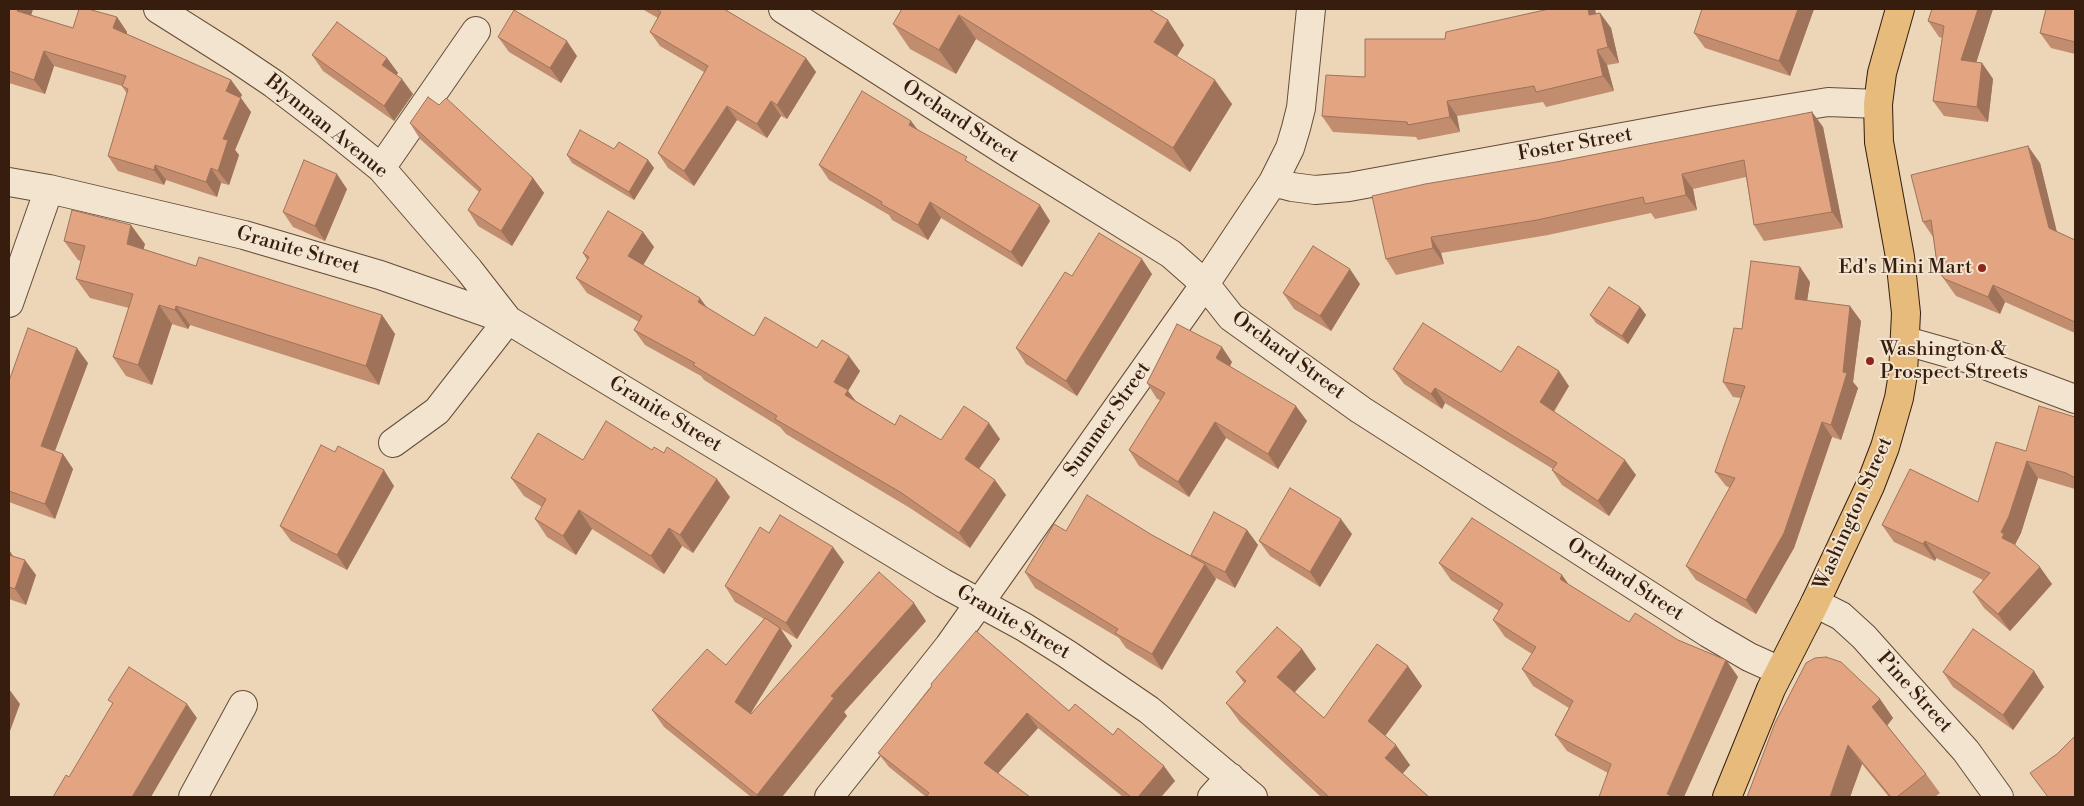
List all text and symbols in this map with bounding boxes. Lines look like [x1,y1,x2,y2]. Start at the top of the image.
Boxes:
street label: Blynman Avenue [260,70,392,184]
street label: Orchard Street [897,75,1023,169]
street label: Foster Street [1516,123,1634,167]
street label: Granite Street [234,222,362,280]
place label: Ed's Mini Mart [1838,256,1972,280]
marker: Ed's Mini Mart [1976,262,1988,274]
street label: Orchard Street [1227,307,1349,405]
place label: Washington & Prospect Streets [1880,338,2028,385]
marker: Washington & Prospect Streets [1864,355,1876,367]
street label: Summer Street [1059,358,1157,482]
street label: Granite Street [604,372,726,458]
street label: Washington Street [1809,434,1899,594]
street label: Orchard Street [1562,533,1688,627]
street label: Granite Street [952,581,1074,665]
street label: Pine Street [1871,648,1957,738]

